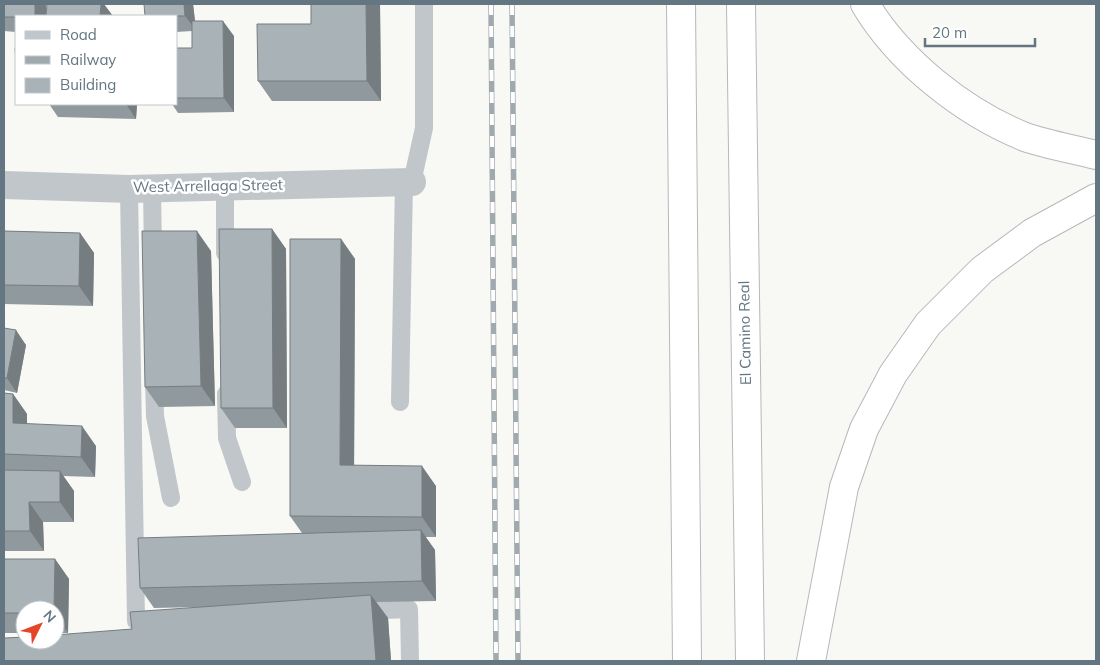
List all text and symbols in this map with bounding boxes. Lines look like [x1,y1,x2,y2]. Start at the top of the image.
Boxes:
legend [15,15,178,105]
scale bar [925,15,1035,47]
text: 20 m [932,23,967,42]
text: Road [60,25,97,44]
text: Railway [60,50,116,69]
text: Building [60,75,116,94]
street label: West Arrellaga Street [133,175,283,196]
street label: El Camino Real [734,281,755,385]
north arrow [15,600,65,650]
text: N [39,606,60,626]

